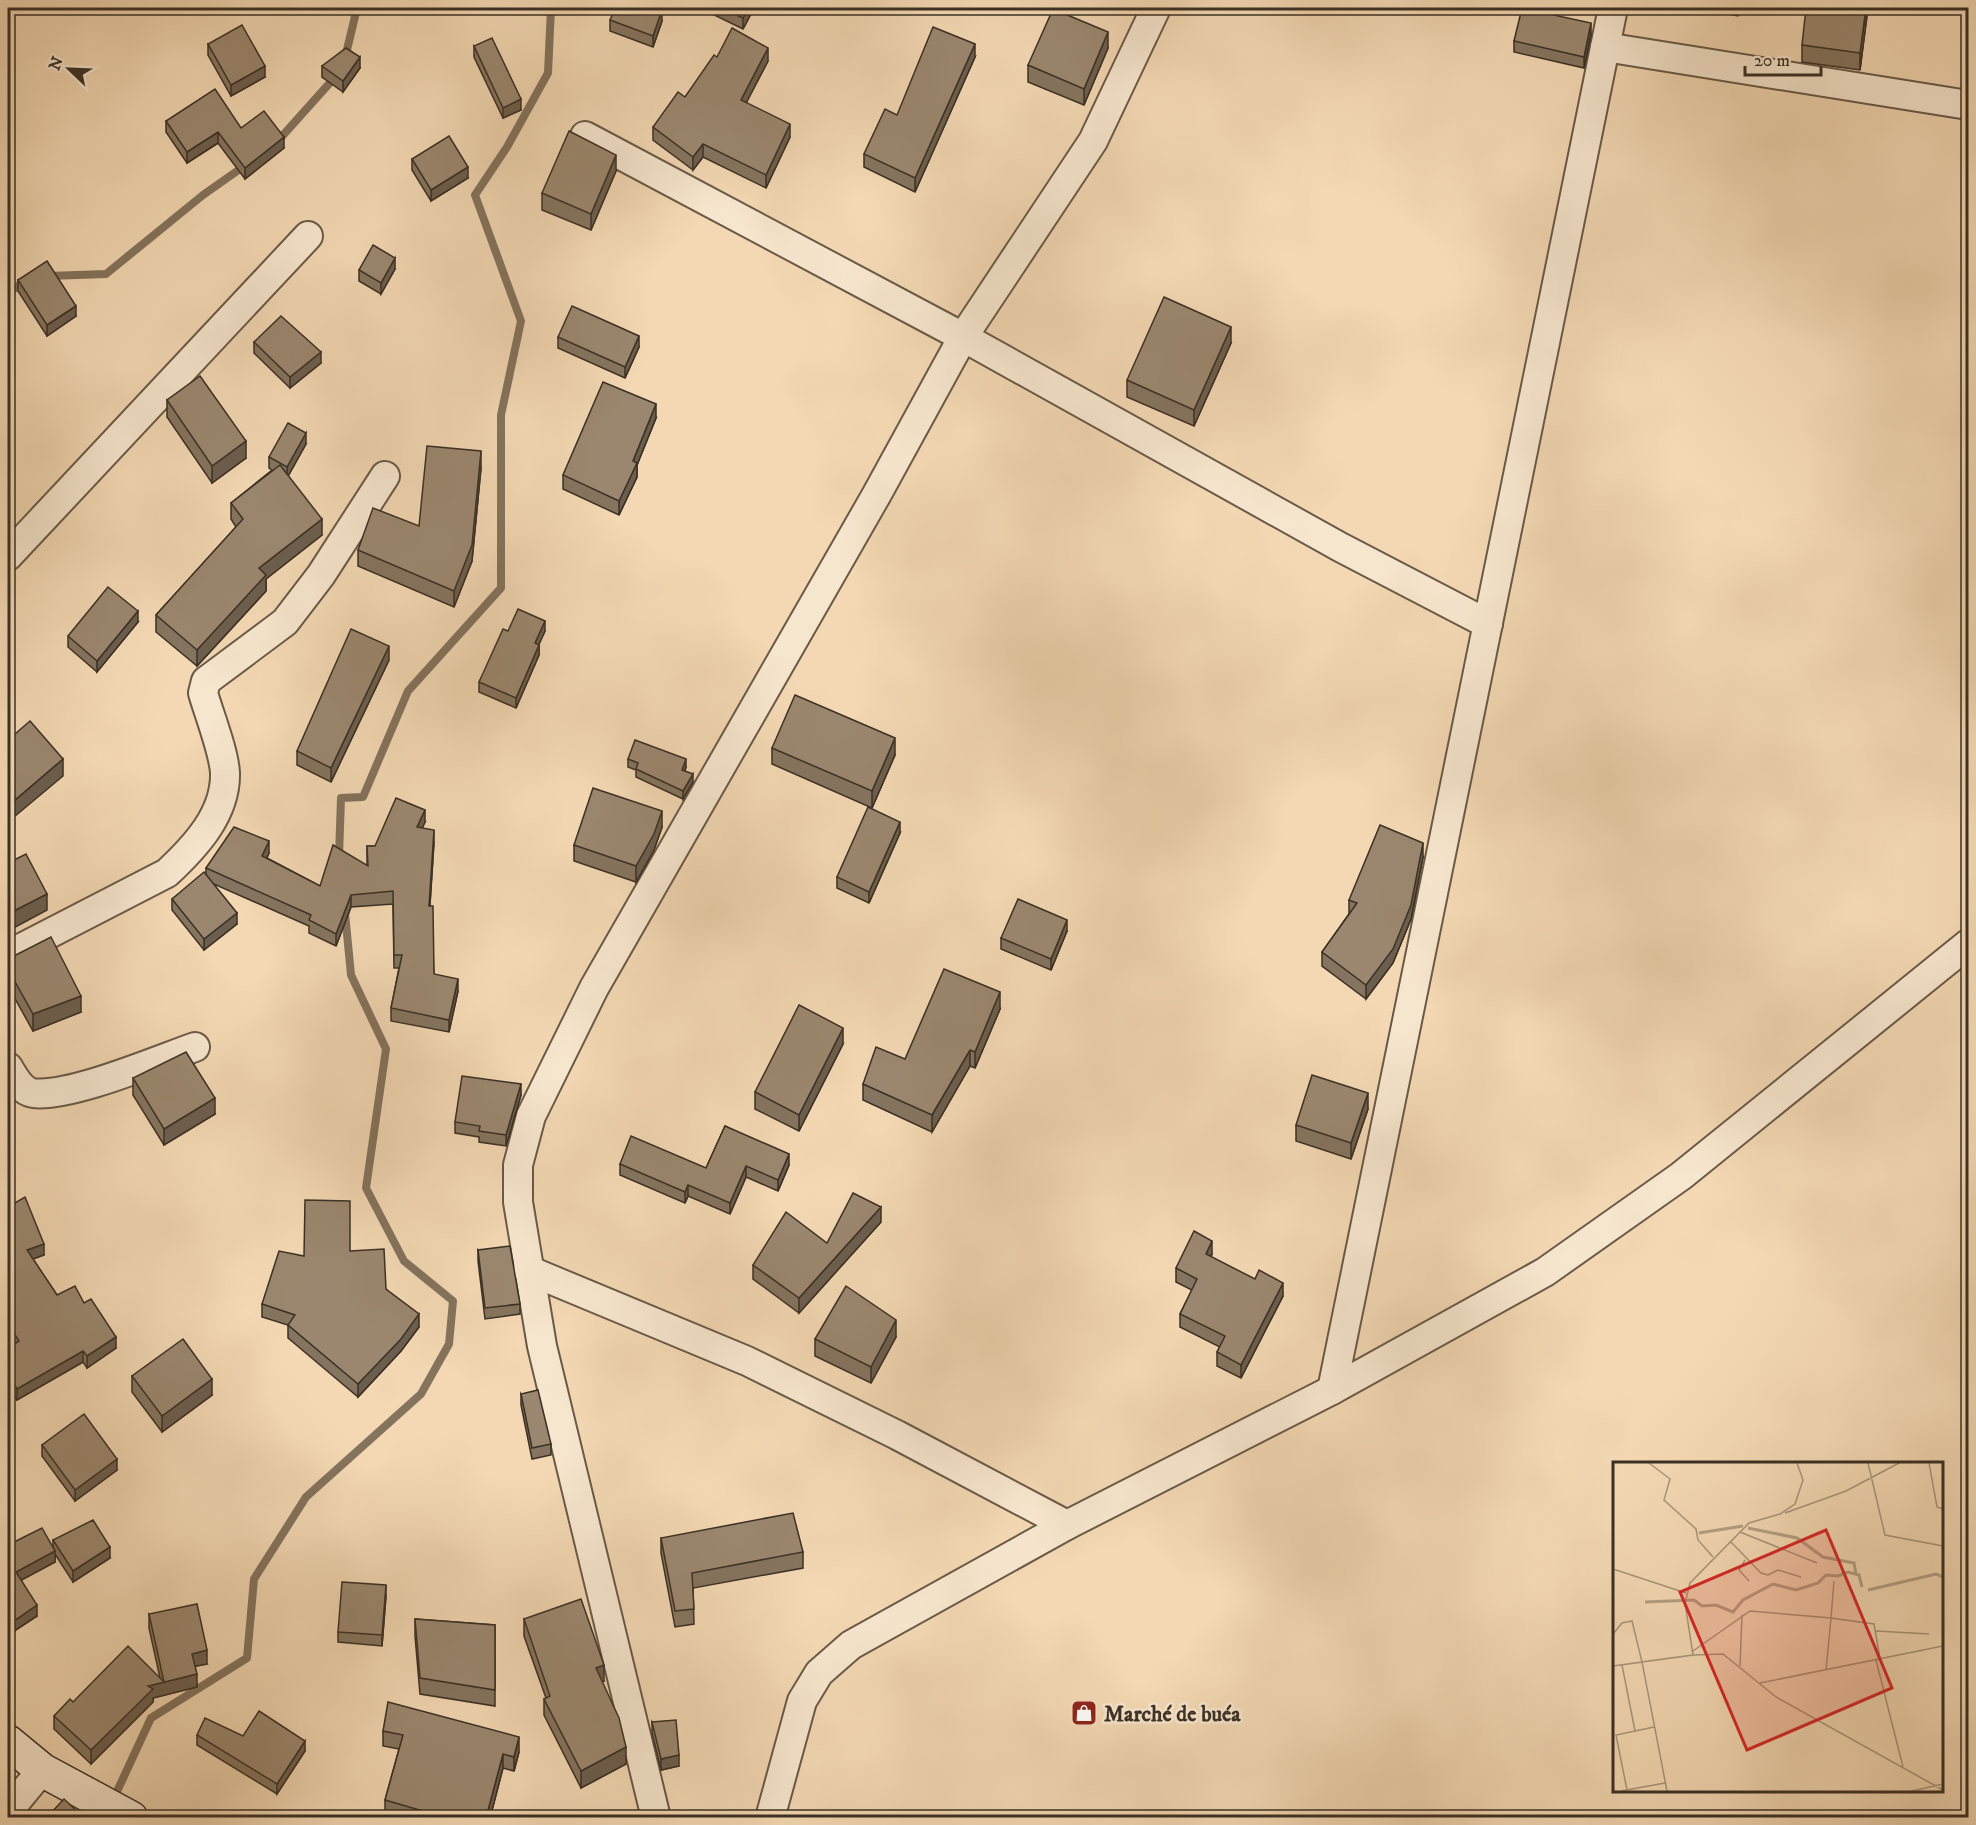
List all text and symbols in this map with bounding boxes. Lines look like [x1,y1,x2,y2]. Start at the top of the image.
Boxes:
north arrow [39,39,99,99]
scale bar [1745,39,1822,77]
text: 20 m [1754,50,1790,72]
text: N [44,54,68,73]
inset map [1613,1462,1943,1792]
shop icon: Marché de buéa [1069,1698,1099,1728]
place label: Marché de buéa [1104,1701,1241,1728]

